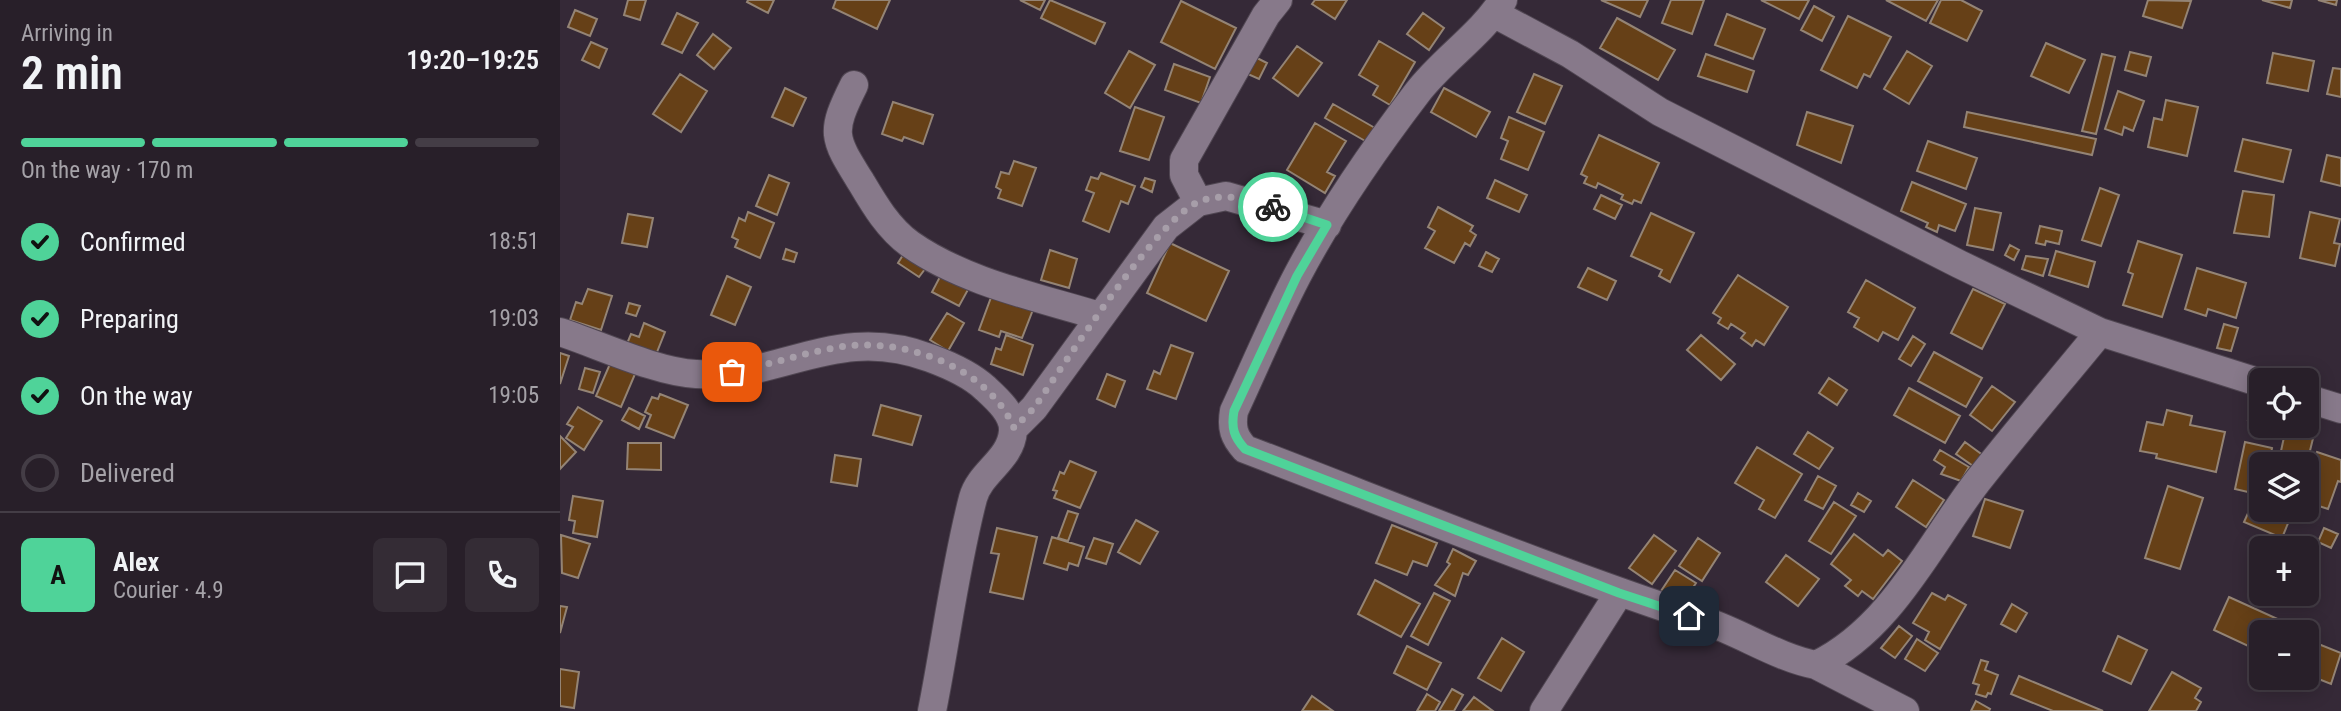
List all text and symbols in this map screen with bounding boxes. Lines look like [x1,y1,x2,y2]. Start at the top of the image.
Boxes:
text: Arriving in [21,20,113,47]
text: 19:20–19:25 [406,45,539,75]
text: 2 min [21,46,123,100]
text: On the way · 170 m [21,157,193,184]
courier [1238,172,1308,242]
icon: bike [1254,188,1292,226]
icon: check [21,223,59,261]
text: Confirmed [80,227,186,257]
text: 18:51 [488,228,539,255]
icon: check [21,300,59,338]
text: Preparing [80,304,179,334]
text: 19:03 [488,305,539,332]
pin [702,342,762,402]
icon: bag [713,353,751,391]
map controls [2249,368,2319,690]
button: locate [2249,368,2319,438]
icon: check [21,377,59,415]
text: On the way [80,381,193,411]
text: 19:05 [488,382,539,409]
button: layers [2249,452,2319,522]
text: Delivered [80,458,175,488]
button: + [2249,536,2319,606]
button: chat [373,538,447,612]
button: phone [465,538,539,612]
text: Alex [113,547,159,577]
text: A [50,560,66,590]
text: Courier · 4.9 [113,577,224,604]
pin [1659,586,1719,646]
icon: home [1670,597,1708,635]
button: − [2249,620,2319,690]

